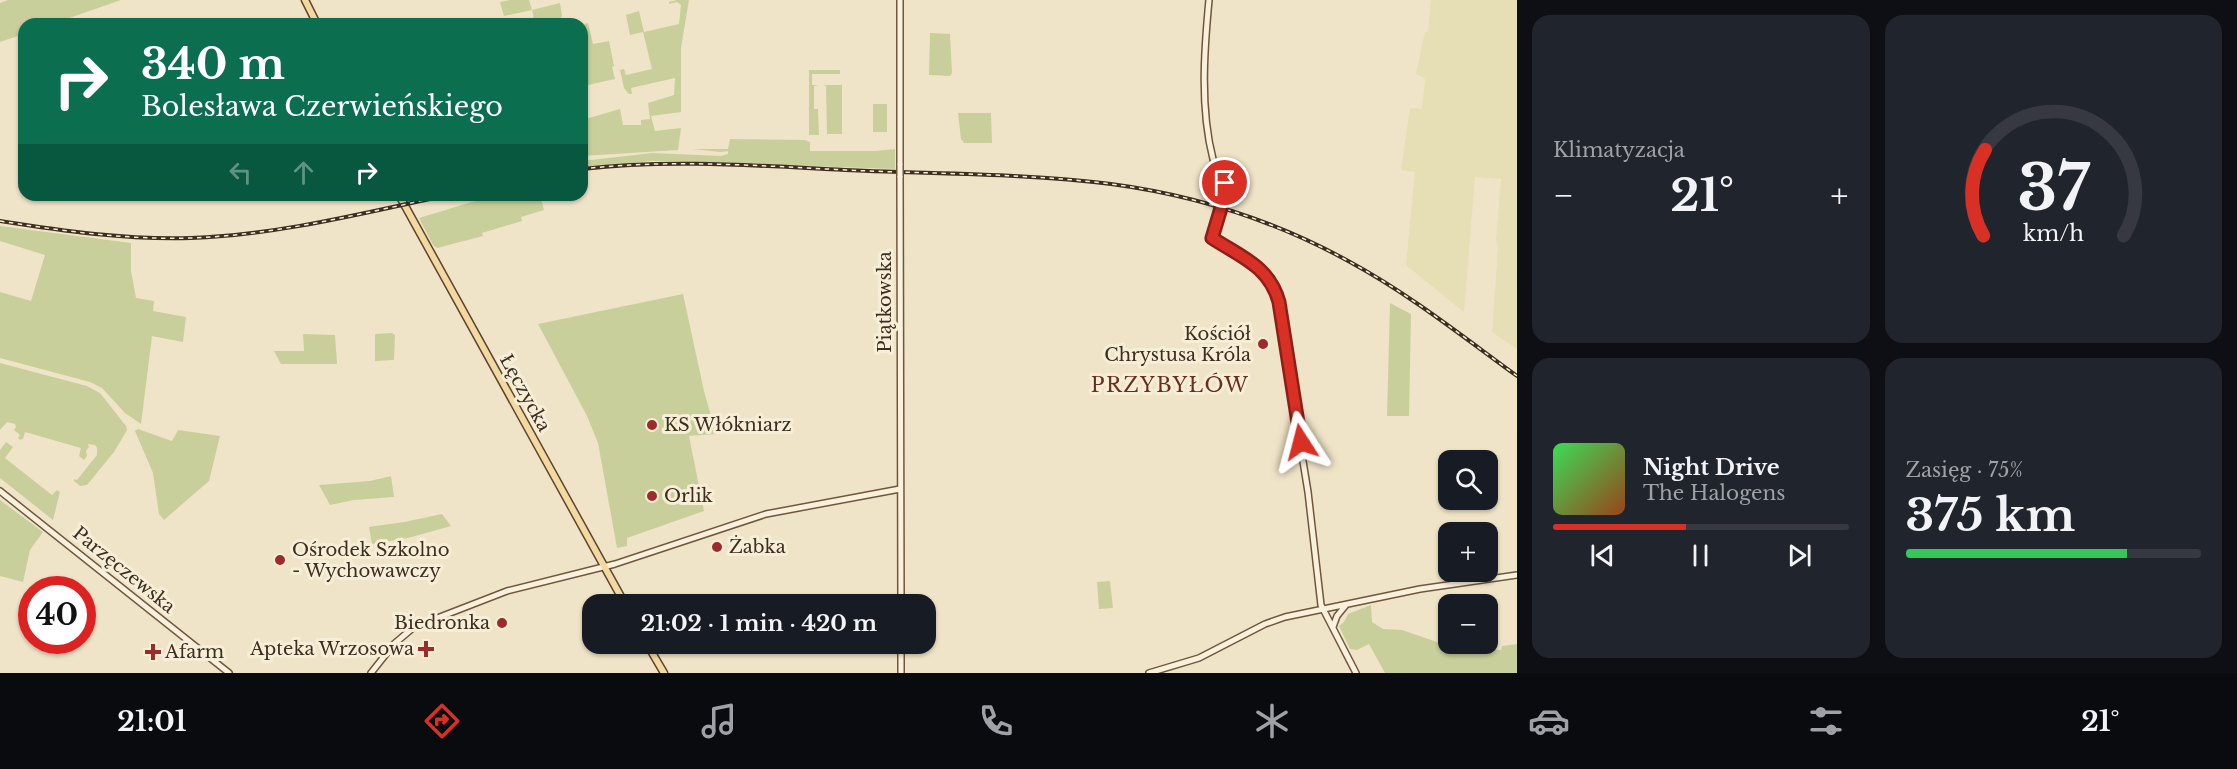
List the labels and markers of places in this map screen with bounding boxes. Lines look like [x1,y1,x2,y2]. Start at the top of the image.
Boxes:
pin [1199,157,1250,208]
place label: Kościół Chrystusa Króla [1104,323,1251,366]
marker: Kościół Chrystusa Króla [1256,337,1270,351]
place label: KS Włókniarz [664,414,792,436]
marker: KS Włókniarz [645,418,659,432]
place label: Orlik [664,485,713,507]
marker: Orlik [645,489,659,503]
place label: Żabka [729,535,786,558]
place label: Ośrodek Szkolno - Wychowawczy [292,539,449,582]
marker: Żabka [710,540,724,554]
marker: Ośrodek Szkolno - Wychowawczy [273,553,287,567]
place label: Biedronka [394,612,490,634]
marker: Biedronka [495,616,509,630]
place label: Apteka Wrzosowa [249,638,414,660]
place label: Afarm [164,641,224,663]
marker: Apteka Wrzosowa [419,642,433,656]
marker: Afarm [146,645,160,659]

